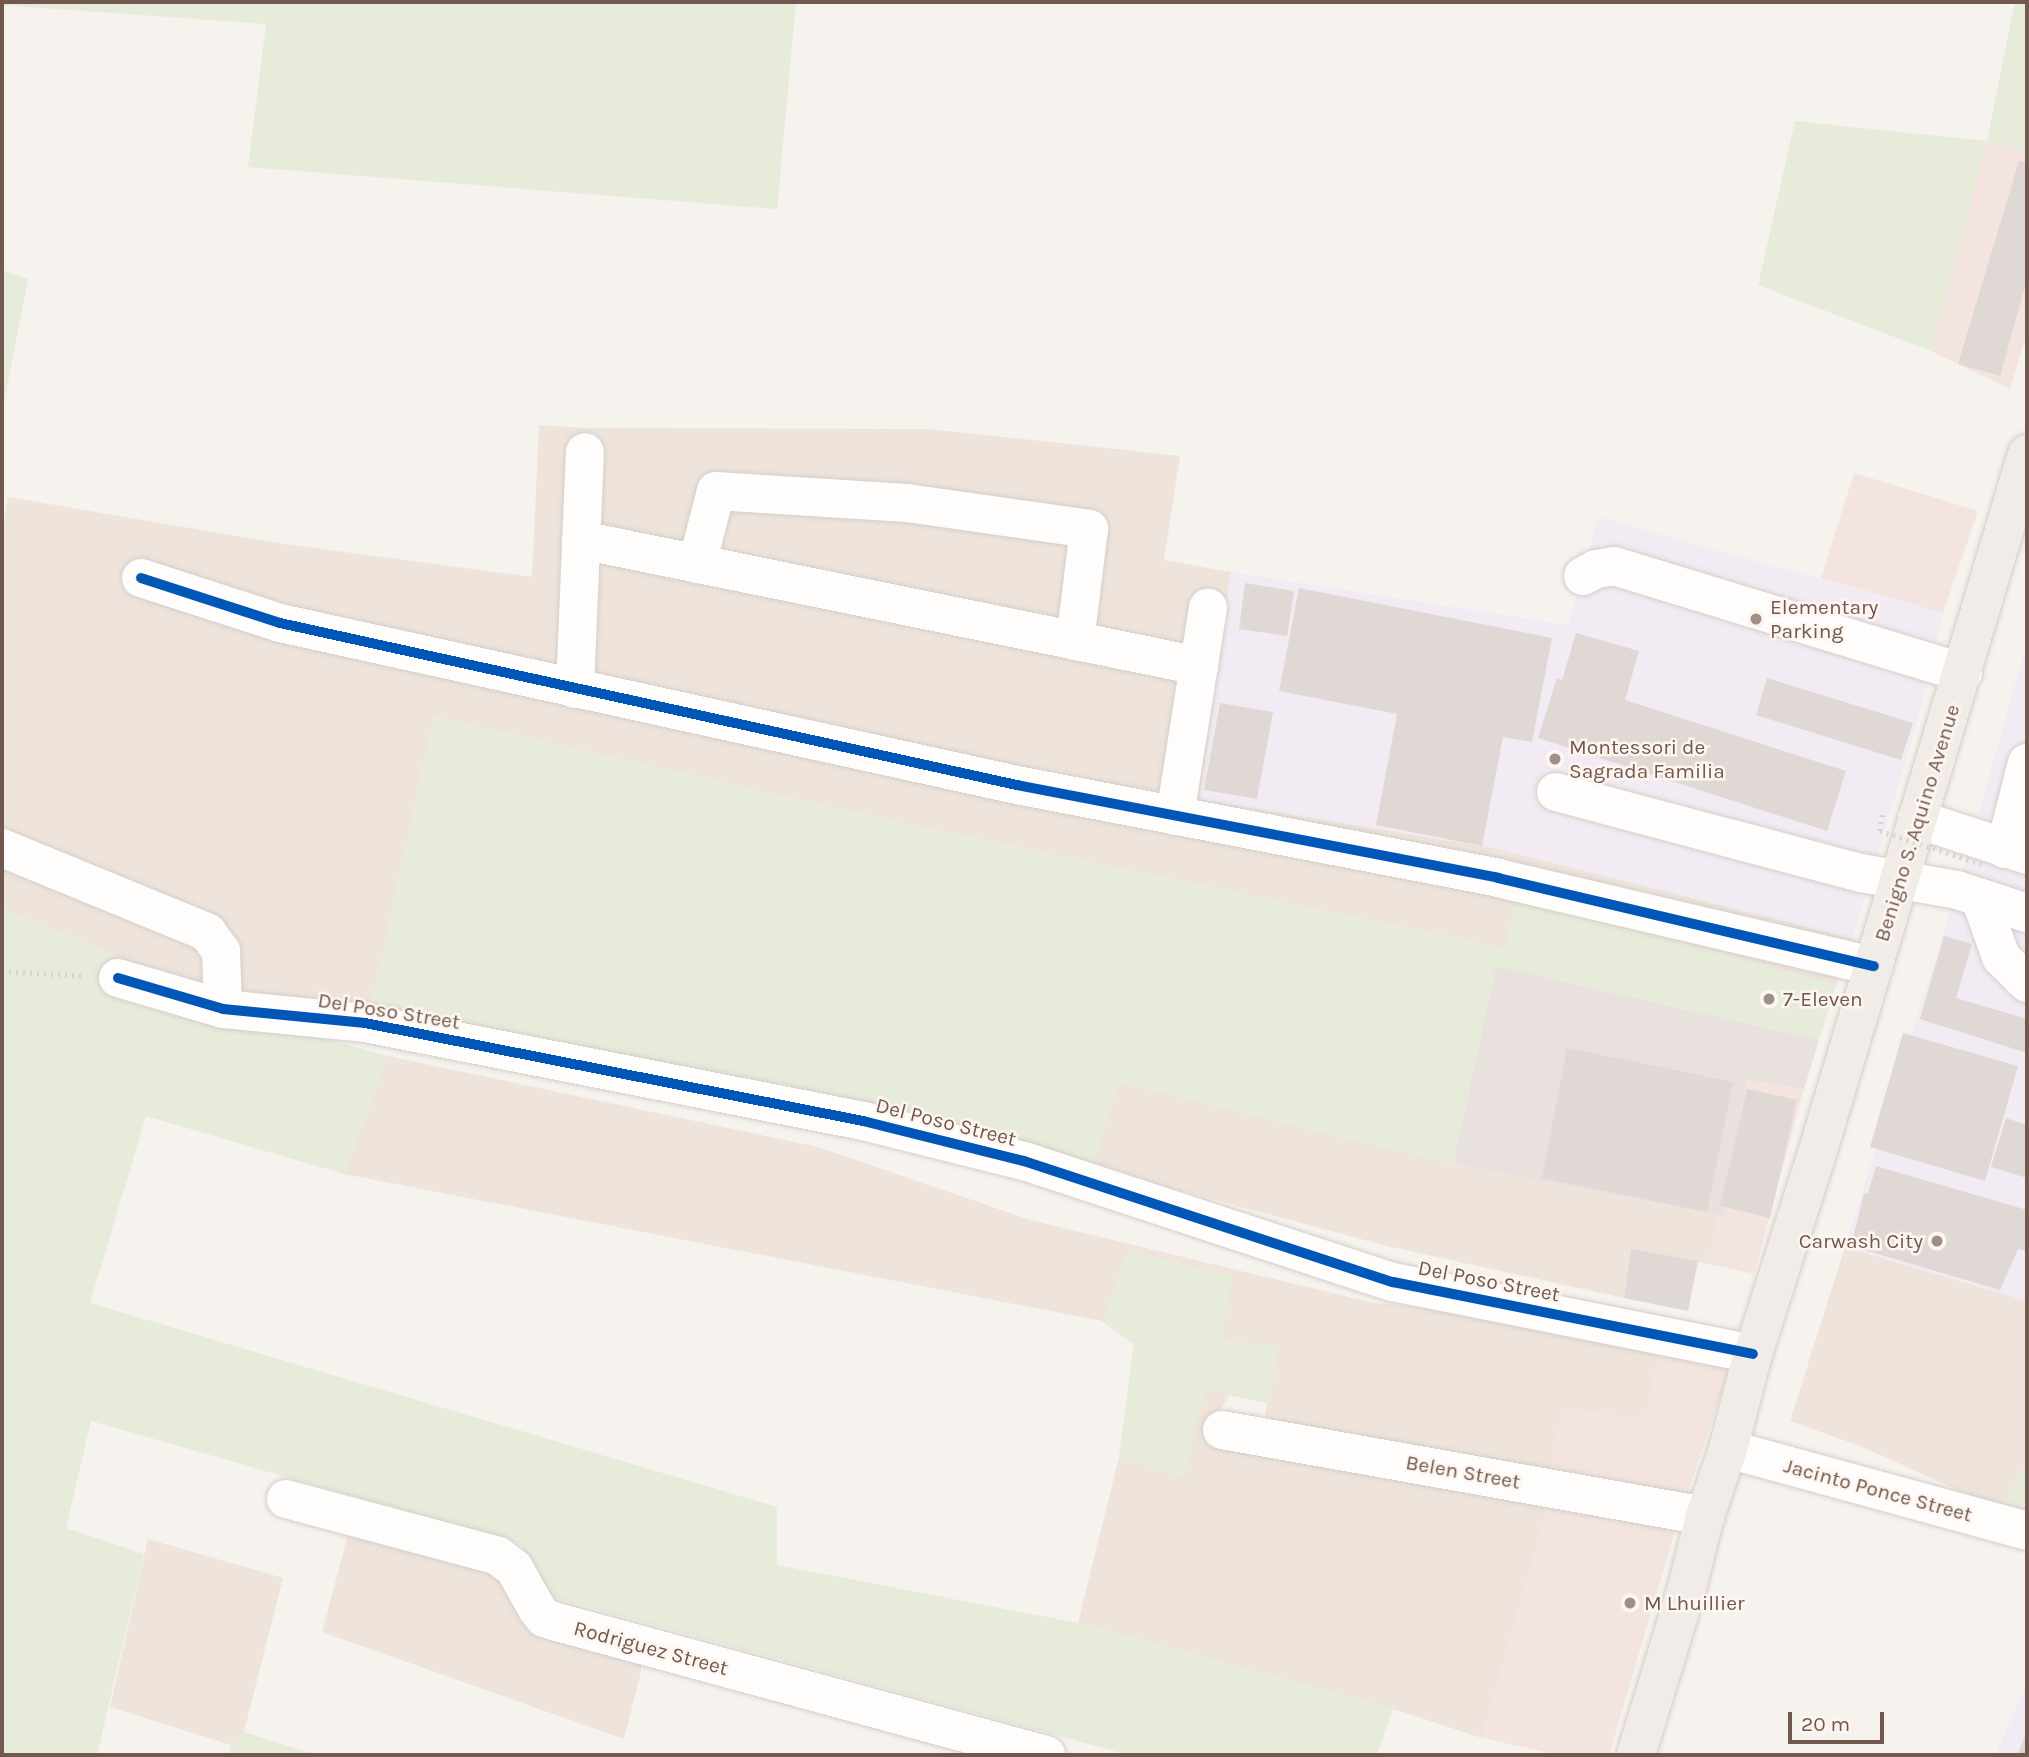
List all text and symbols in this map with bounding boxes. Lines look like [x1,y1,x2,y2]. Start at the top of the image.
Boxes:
place label: Elementary Parking [1770,594,1878,644]
marker: Elementary Parking [1748,611,1764,627]
street label: Benigno S. Aquino Avenue [1869,701,1965,945]
place label: Montessori de Sagrada Familia [1569,734,1725,784]
marker: Montessori de Sagrada Familia [1547,751,1563,767]
place label: 7-Eleven [1783,986,1863,1012]
street label: Del Poso Street [316,987,462,1035]
marker: 7-Eleven [1761,991,1777,1007]
street label: Del Poso Street [873,1092,1019,1152]
place label: Carwash City [1799,1228,1923,1254]
marker: Carwash City [1929,1233,1945,1249]
street label: Del Poso Street [1416,1255,1562,1307]
street label: Belen Street [1404,1450,1522,1494]
street label: Jacinto Ponce Street [1781,1453,1975,1527]
place label: M Lhuillier [1644,1590,1745,1616]
marker: M Lhuillier [1622,1595,1638,1611]
street label: Rodriguez Street [571,1615,731,1681]
scale bar [1791,1698,1887,1742]
text: 20 m [1801,1712,1850,1736]

